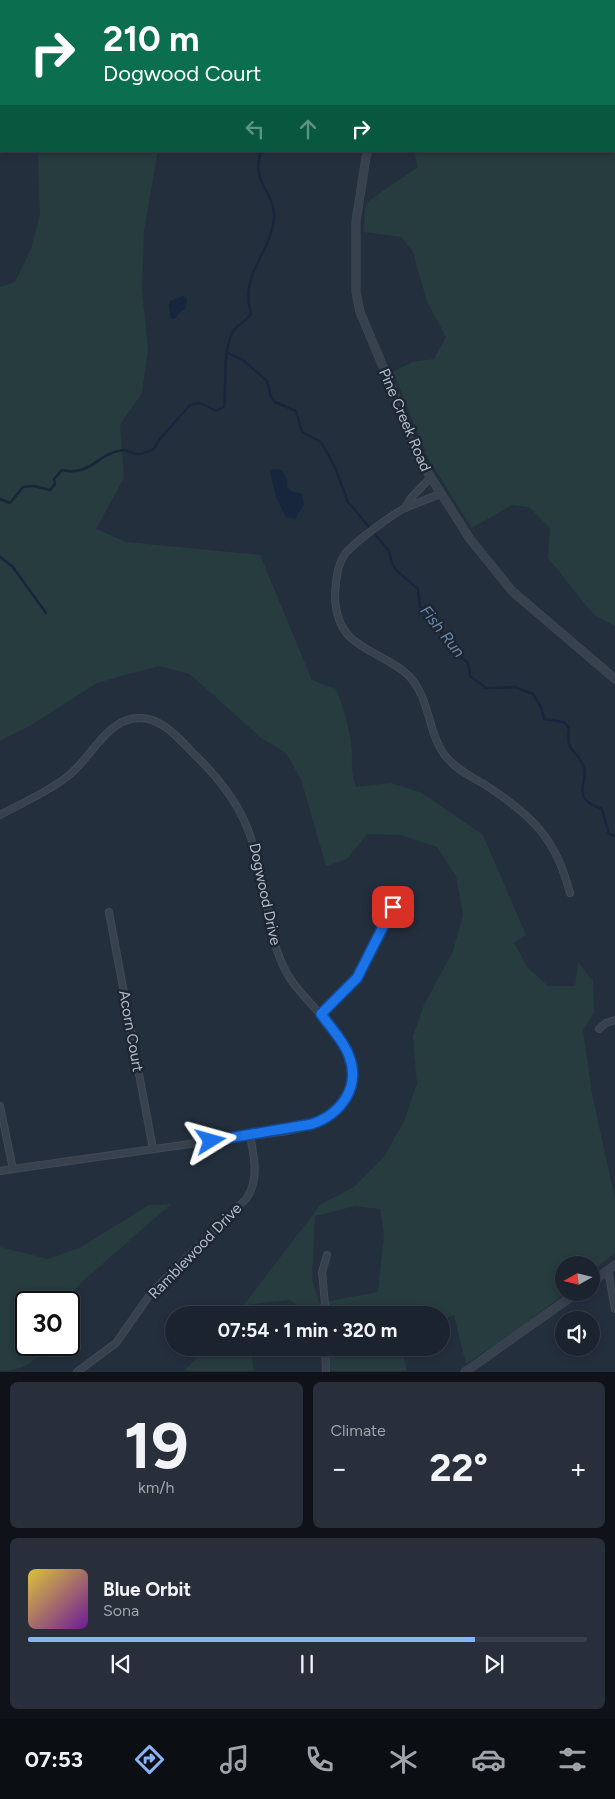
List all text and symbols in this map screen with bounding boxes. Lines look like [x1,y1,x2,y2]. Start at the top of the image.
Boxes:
text: 210 m [103,18,200,60]
icon: right [20,20,85,85]
text: Dogwood Court [103,60,261,87]
icon: left [241,115,269,143]
icon: ahead [294,115,322,143]
icon: right [347,115,375,143]
street label: Pine Creek Road [375,366,435,474]
water label: Fish Run [416,602,469,661]
street label: Dogwood Drive [245,841,285,947]
pin [372,886,414,928]
icon: arrive [379,893,407,921]
street label: Acorn Court [115,989,147,1074]
position arrow [184,1114,236,1166]
street label: Ramblewood Drive [145,1199,245,1303]
north arrow [555,1256,600,1301]
map controls [555,1256,600,1356]
speed limit sign: 30 [15,1291,80,1356]
button: sound [555,1311,600,1356]
text: 07:54 · 1 min · 320 m [218,1319,397,1342]
text: 19 [124,1406,189,1484]
text: Climate [331,1421,386,1440]
text: 22° [430,1445,488,1491]
text: − [331,1451,348,1485]
text: + [570,1451,587,1485]
text: km/h [138,1478,175,1497]
text: Blue Orbit [103,1578,191,1601]
text: Sona [103,1601,139,1620]
icon: previous [107,1650,135,1678]
icon: pause [293,1650,321,1678]
icon: next [480,1650,508,1678]
icon: directions [132,1742,167,1777]
icon: music [217,1742,252,1777]
icon: phone [302,1742,337,1777]
icon: climate [386,1742,421,1777]
icon: car [471,1742,506,1777]
icon: filters [555,1742,590,1777]
text: 07:53 [25,1746,83,1773]

